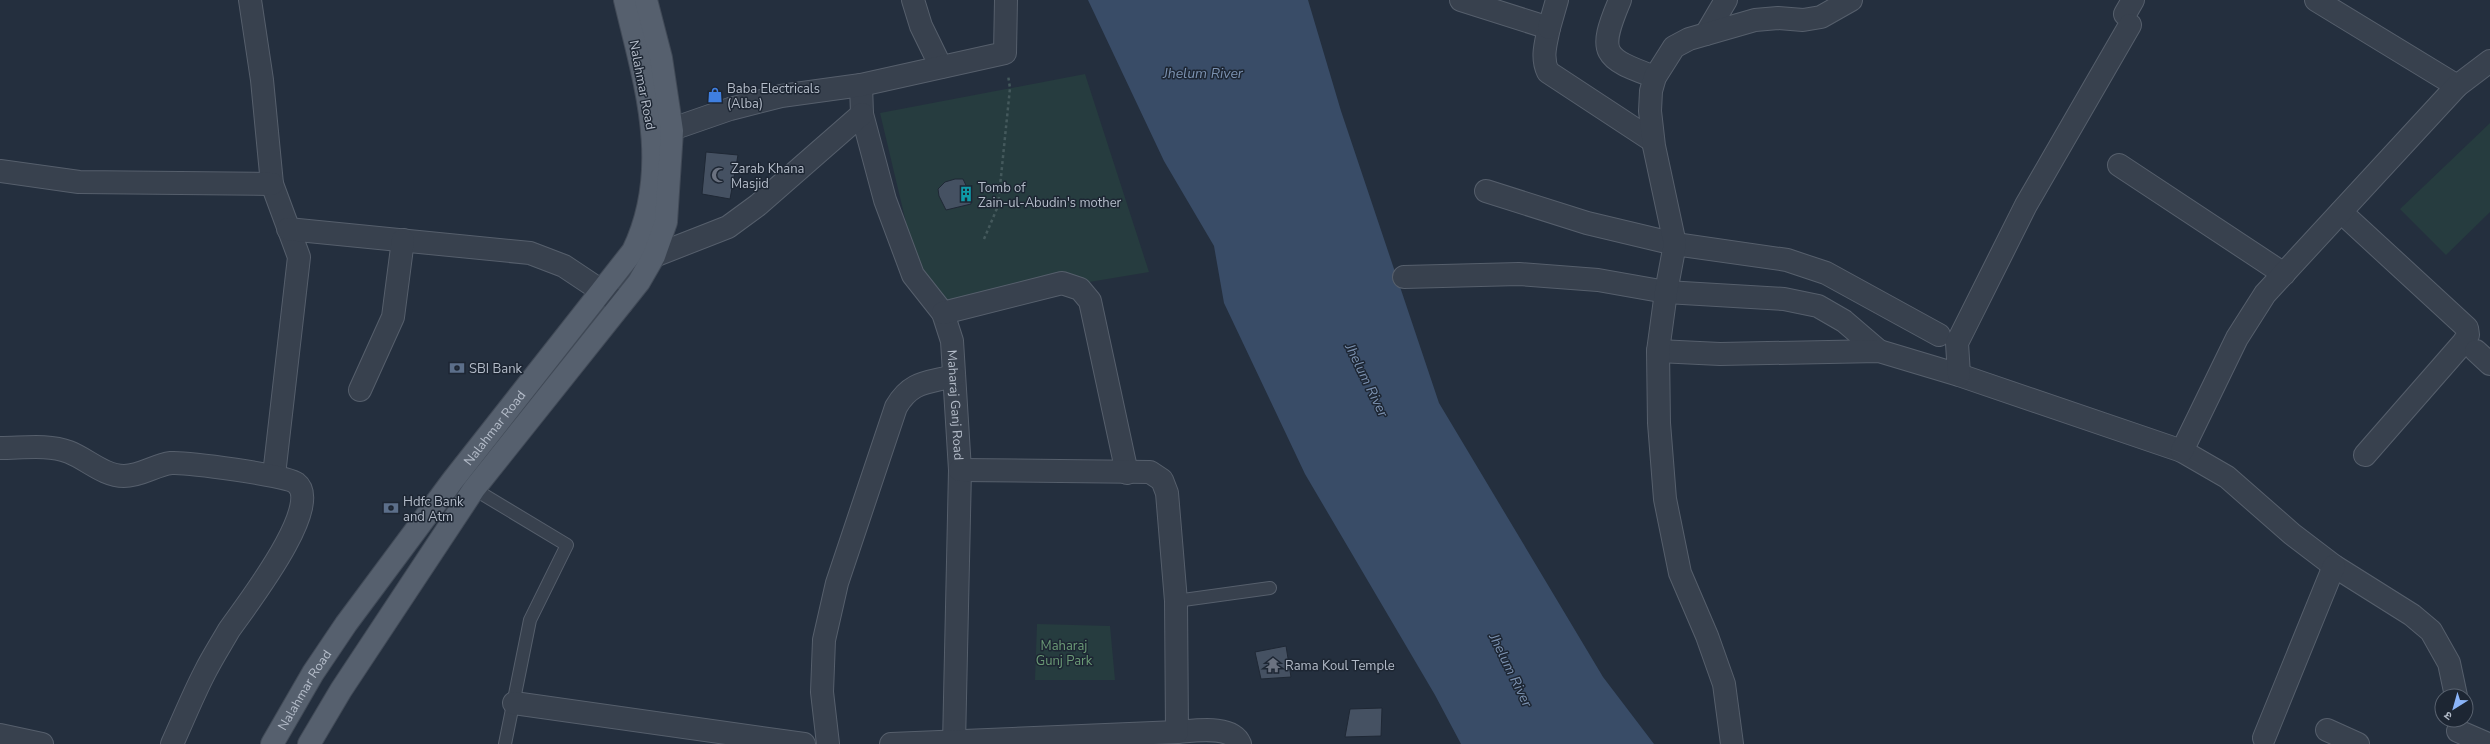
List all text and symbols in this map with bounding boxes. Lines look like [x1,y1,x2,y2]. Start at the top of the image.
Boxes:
street label: Nalahmar Road [625,39,660,132]
water label: Jhelum River [1162,64,1244,83]
place label: Baba Electricals (Alba) [727,80,820,113]
shop icon: Baba Electricals (Alba) [706,86,724,104]
place label: Zarab Khana Masjid [731,160,805,193]
mosque icon: Zarab Khana Masjid [710,166,728,184]
place label: Tomb of Zain-ul-Abudin's mother [978,179,1122,212]
building icon: Tomb of Zain-ul-Abudin's mother [957,185,975,203]
water label: Jhelum River [1340,339,1393,421]
street label: Maharaj Ganj Road [943,349,967,461]
bank icon: SBI Bank [448,359,466,377]
place label: SBI Bank [469,360,523,378]
street label: Nalahmar Road [460,387,530,470]
place label: Hdfc Bank and Atm [403,493,464,526]
bank icon: Hdfc Bank and Atm [382,499,400,517]
water label: Jhelum River [1484,629,1537,711]
park label: Maharaj Gunj Park [1036,637,1093,670]
street label: Nalahmar Road [274,647,336,734]
temple icon: Rama Koul Temple [1264,656,1282,674]
place label: Rama Koul Temple [1285,657,1395,675]
north arrow [2434,688,2474,728]
text: उ [2441,707,2455,724]

